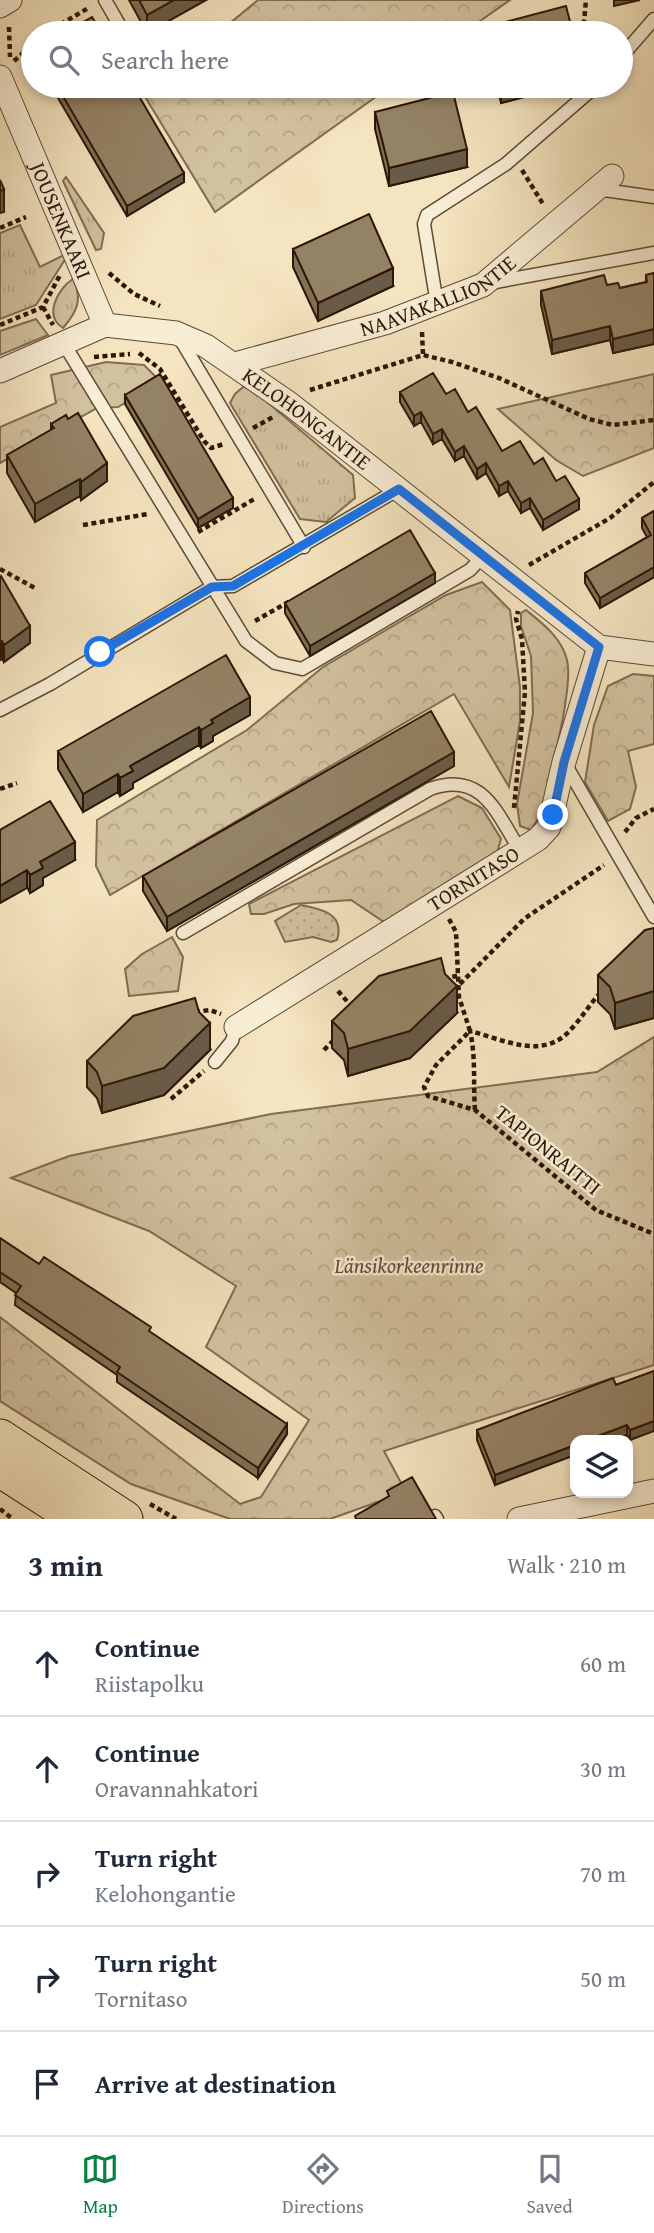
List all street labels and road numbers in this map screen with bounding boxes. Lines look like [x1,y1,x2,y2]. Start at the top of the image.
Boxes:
street label: JOUSENKAARI [22,154,100,284]
street label: NAAVAKALLIONTIE [356,247,523,344]
street label: KELOHONGANTIE [236,360,378,477]
street label: TORNITASO [421,838,525,919]
street label: TAPIONRAITTI [489,1097,608,1202]

